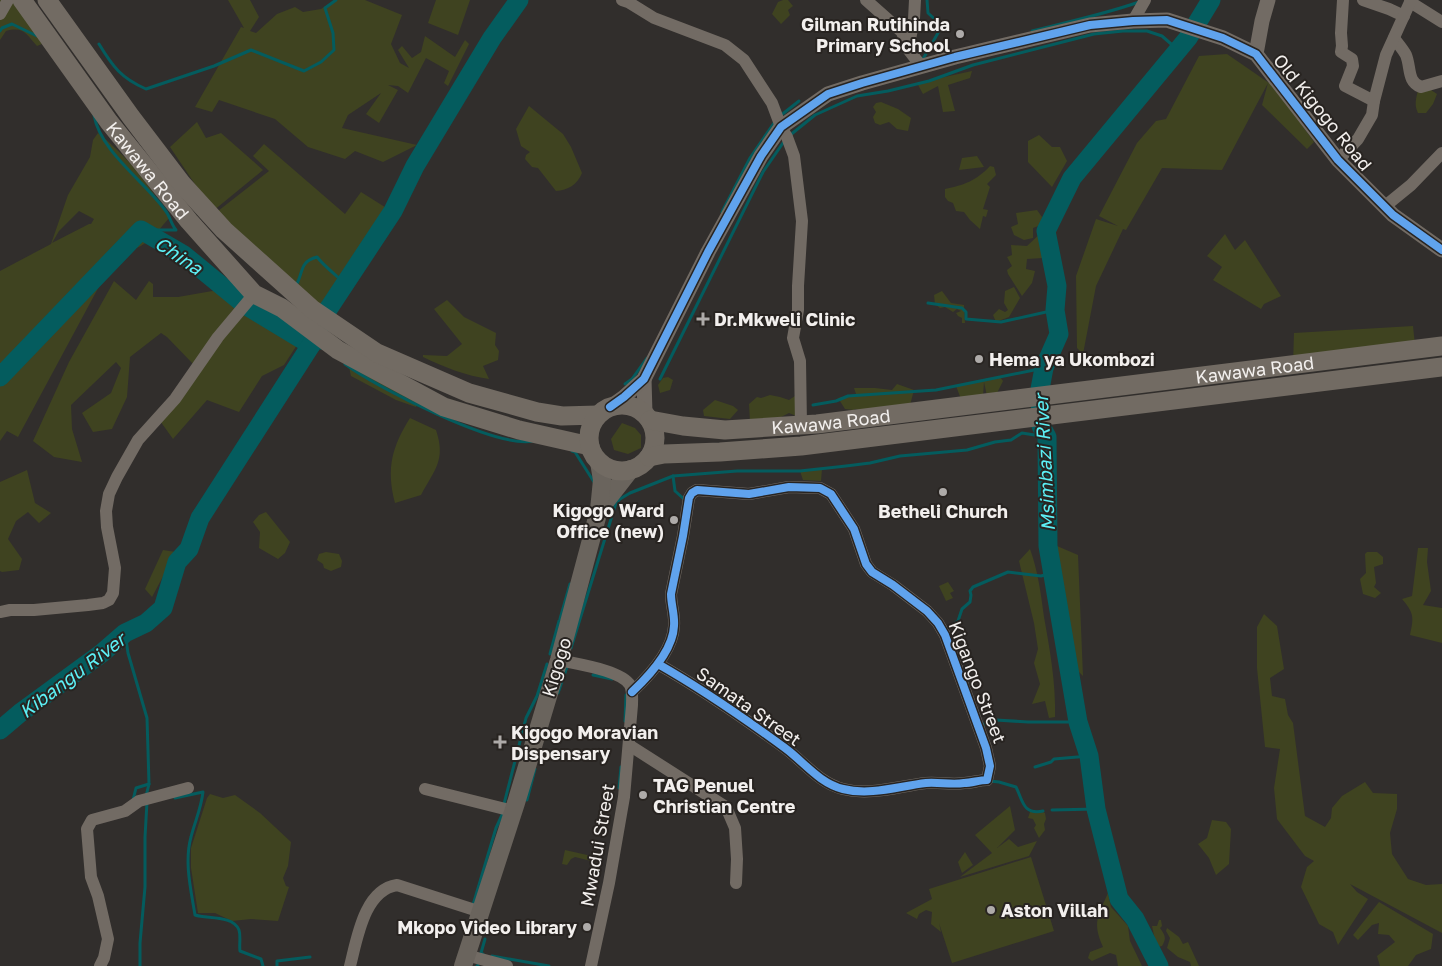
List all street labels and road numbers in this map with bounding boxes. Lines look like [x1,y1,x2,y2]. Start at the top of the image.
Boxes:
street label: Old Kigogo Road [1269,49,1377,175]
street label: Kawawa Road [102,117,194,224]
street label: Kawawa Road [1194,351,1315,388]
street label: Kawawa Road [771,404,892,438]
street label: Kigango Street [945,618,1011,746]
street label: Kigogo [537,635,575,699]
street label: Samata Street [692,662,806,750]
street label: Mwadui Street [575,782,619,908]

